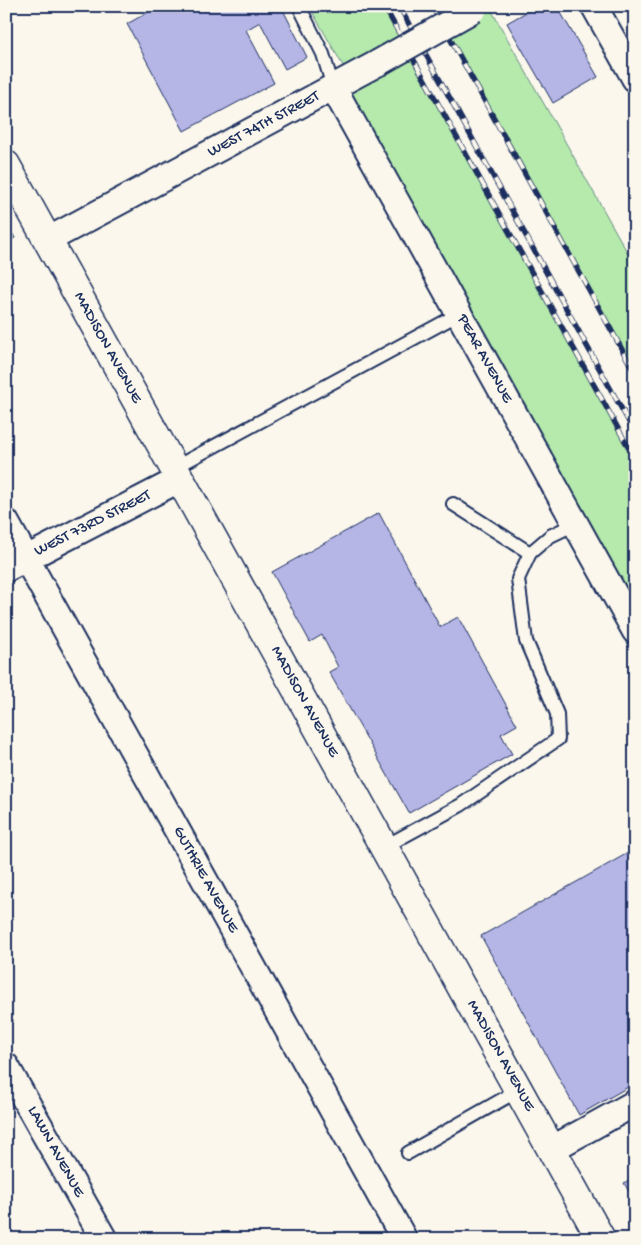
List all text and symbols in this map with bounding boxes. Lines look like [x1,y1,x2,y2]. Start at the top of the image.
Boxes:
street label: WEST 74TH STREET [205,87,324,162]
street label: MADISON AVENUE [69,289,146,408]
street label: PEAR AVENUE [451,311,517,408]
street label: WEST 73RD STREET [32,486,155,562]
street label: MADISON AVENUE [266,643,343,762]
street label: GUTHRIE AVENUE [168,824,243,937]
street label: MADISON AVENUE [462,997,539,1116]
street label: LAWN AVENUE [22,1103,88,1202]

